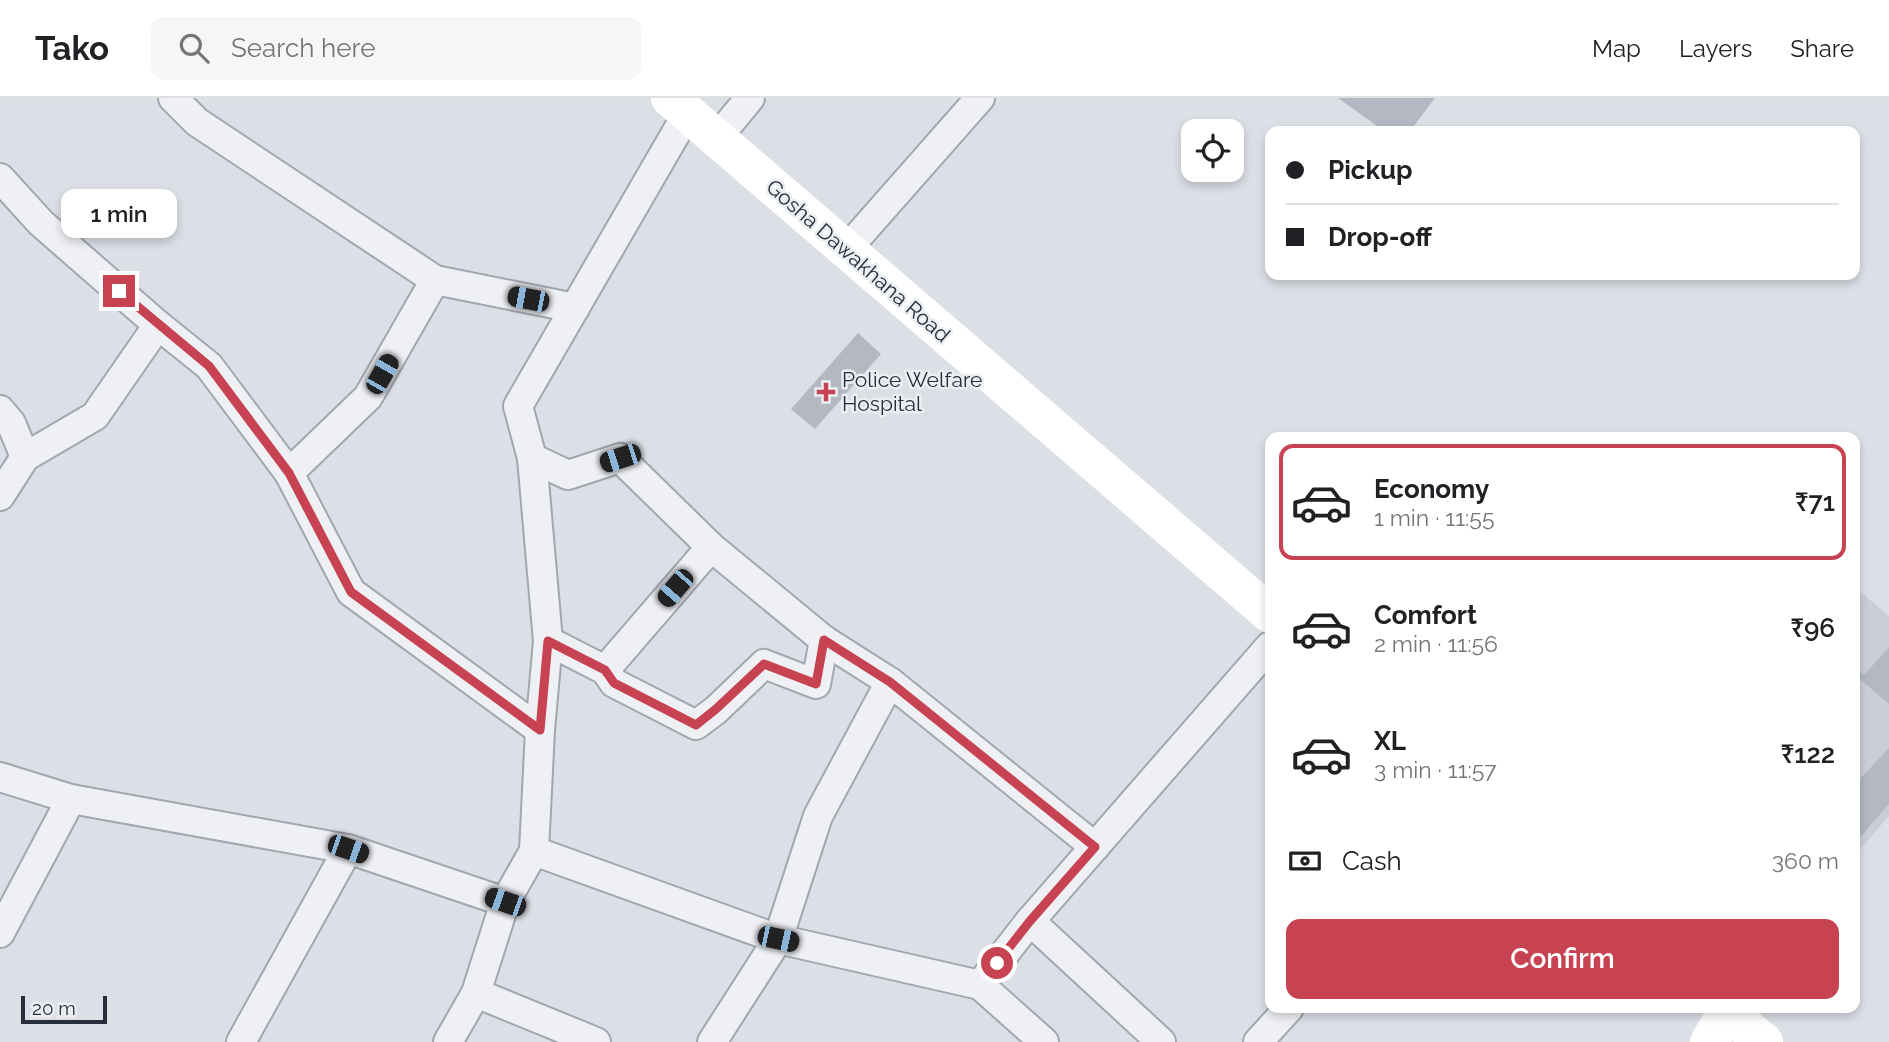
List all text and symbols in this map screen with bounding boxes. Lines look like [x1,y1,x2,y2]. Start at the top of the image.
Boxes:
search box [151,17,641,80]
text: Tako [35,29,109,68]
icon: search [175,29,213,67]
text: Search here [231,33,375,63]
text: Map [1592,34,1641,63]
text: Layers [1679,34,1752,63]
text: Share [1790,34,1854,63]
map controls [1181,119,1244,182]
button: locate [1181,119,1244,182]
text: Pickup [1328,155,1413,185]
street label: Gosha Dawakhana Road [761,174,955,347]
callout: 1 min [61,190,177,238]
text: 1 min [90,200,148,227]
text: Drop-off [1328,222,1432,252]
route end [103,275,135,307]
car [506,285,551,313]
car [363,351,402,397]
place label: Police Welfare Hospital [842,367,982,416]
marker: Police Welfare Hospital [816,382,836,402]
car [597,442,644,474]
icon: car [1290,471,1353,534]
text: Economy [1374,474,1489,504]
text: ₹71 [1795,487,1835,517]
text: 1 min · 11:55 [1374,504,1494,531]
car [654,565,697,611]
icon: car [1290,597,1353,660]
text: Comfort [1374,600,1477,630]
text: ₹96 [1790,613,1835,643]
text: 2 min · 11:56 [1374,630,1498,657]
icon: car [1290,723,1353,786]
text: XL [1374,726,1406,756]
text: ₹122 [1781,739,1835,769]
text: 3 min · 11:57 [1374,756,1497,783]
car [325,832,372,866]
icon: cash [1286,842,1324,880]
text: Cash [1342,846,1402,876]
text: 360 m [1772,847,1839,874]
car [482,885,529,919]
button: Confirm [1286,919,1839,999]
car [756,924,801,954]
route start [981,947,1013,979]
scale bar [21,993,107,1025]
text: 20 m [32,997,76,1019]

